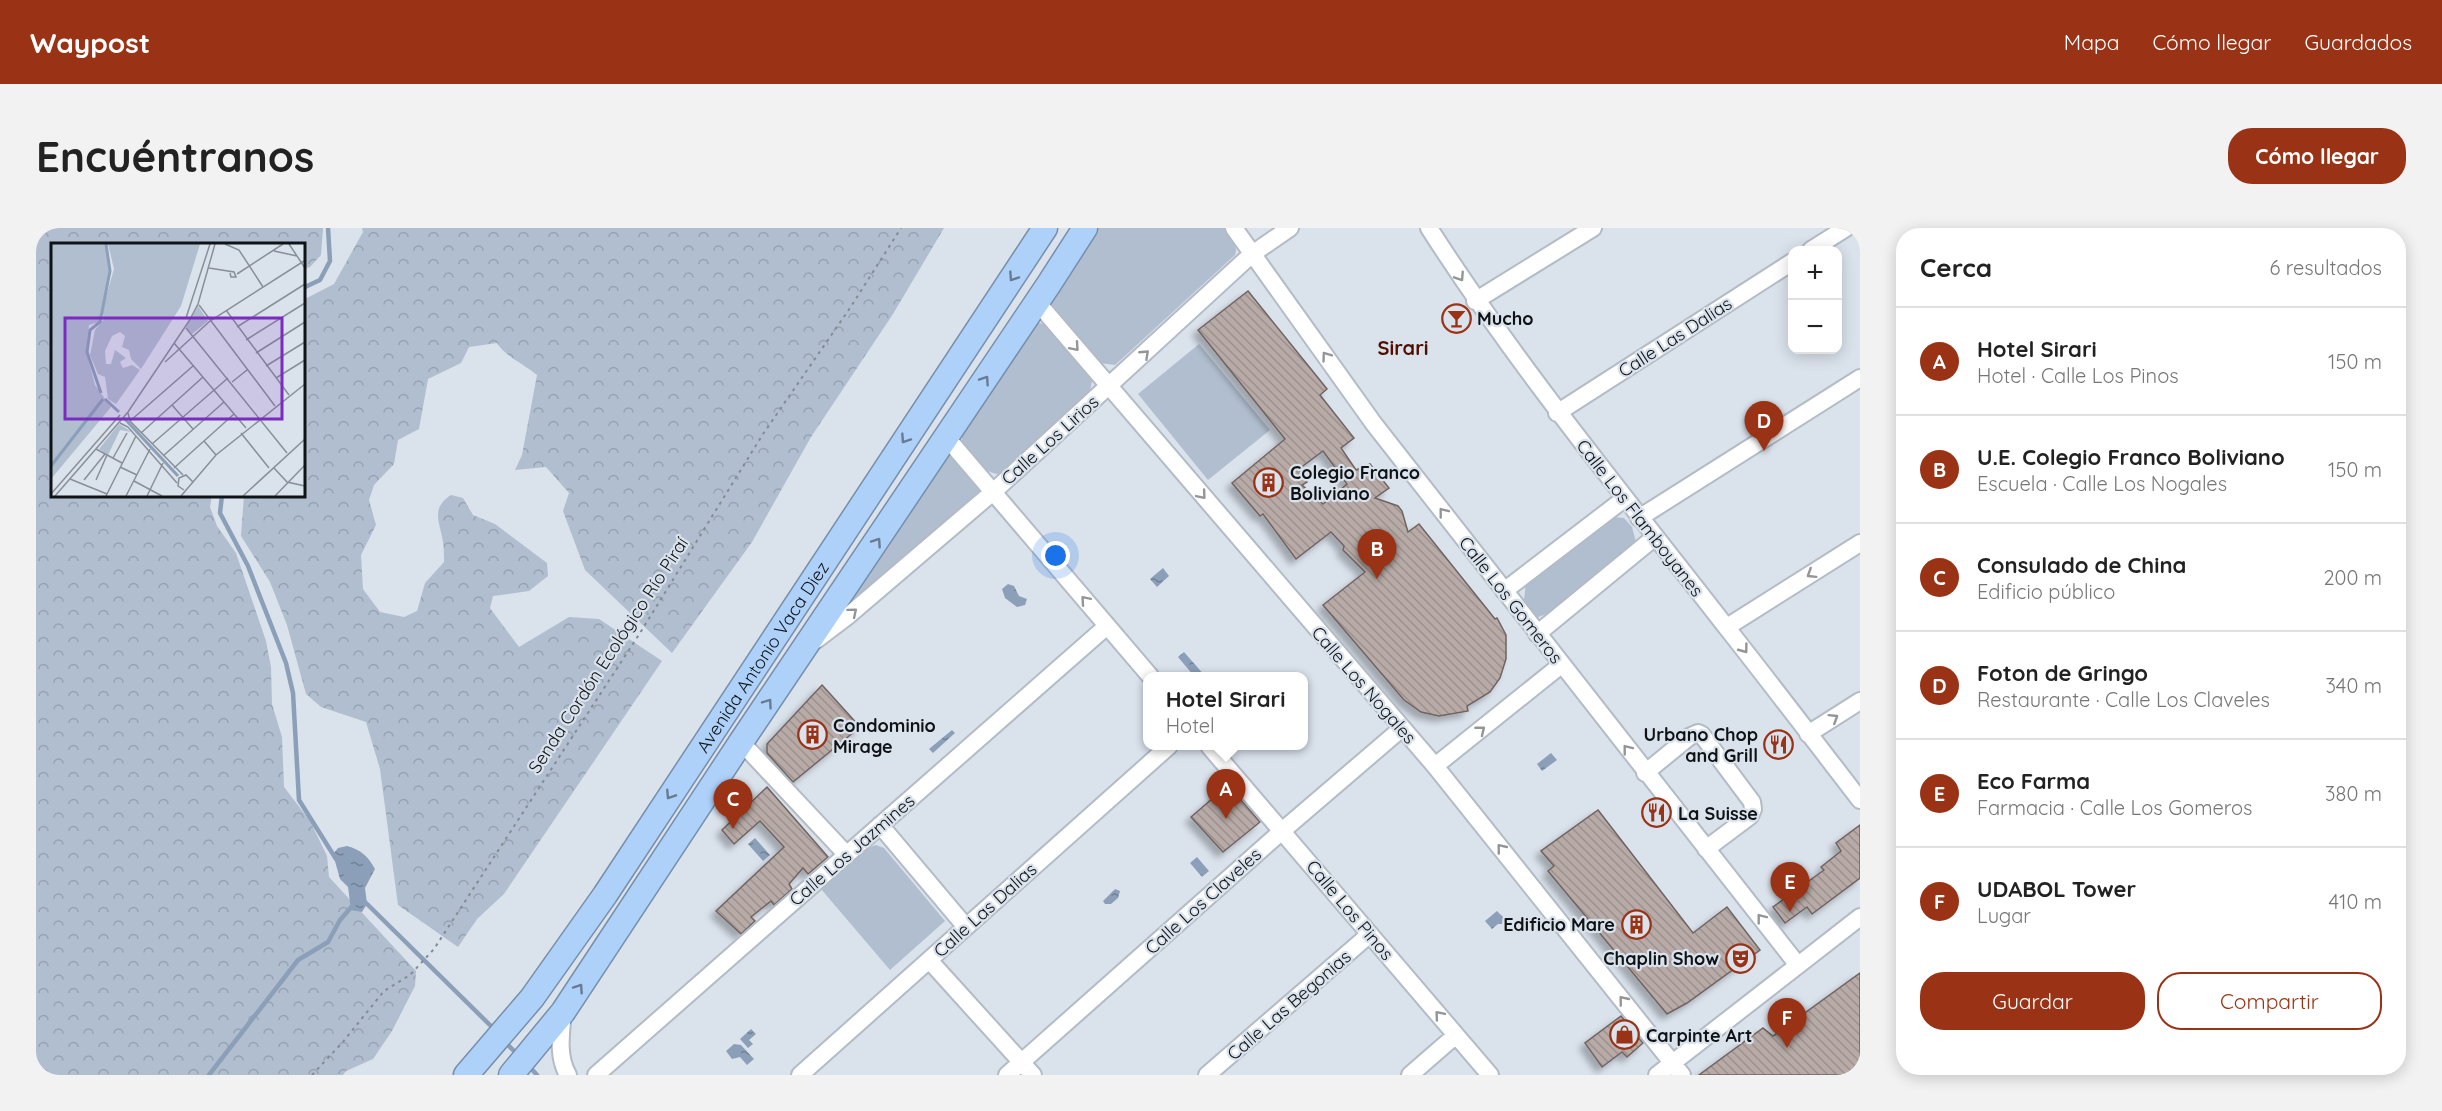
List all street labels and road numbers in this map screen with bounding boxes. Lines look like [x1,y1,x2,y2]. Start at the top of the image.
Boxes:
street label: Calle Las Dalias [1614,292,1736,382]
street label: Calle Los Lirios [997,390,1103,490]
street label: Calle Los Flamboyanes [1571,435,1709,601]
street label: Senda Cordón Ecológico Río Piraí [523,532,693,777]
street label: Calle Los Gomeros [1454,532,1568,668]
street label: Avenida Antonio Vaca Diez [691,557,833,757]
street label: Calle Los Nogales [1307,622,1421,748]
street label: Calle Los Jazmines [785,789,919,911]
street label: Calle Los Claveles [1140,843,1266,959]
street label: Calle Los Pinos [1301,855,1399,965]
street label: Calle Las Dalias [929,858,1041,962]
street label: Calle Las Begonias [1222,945,1356,1065]

